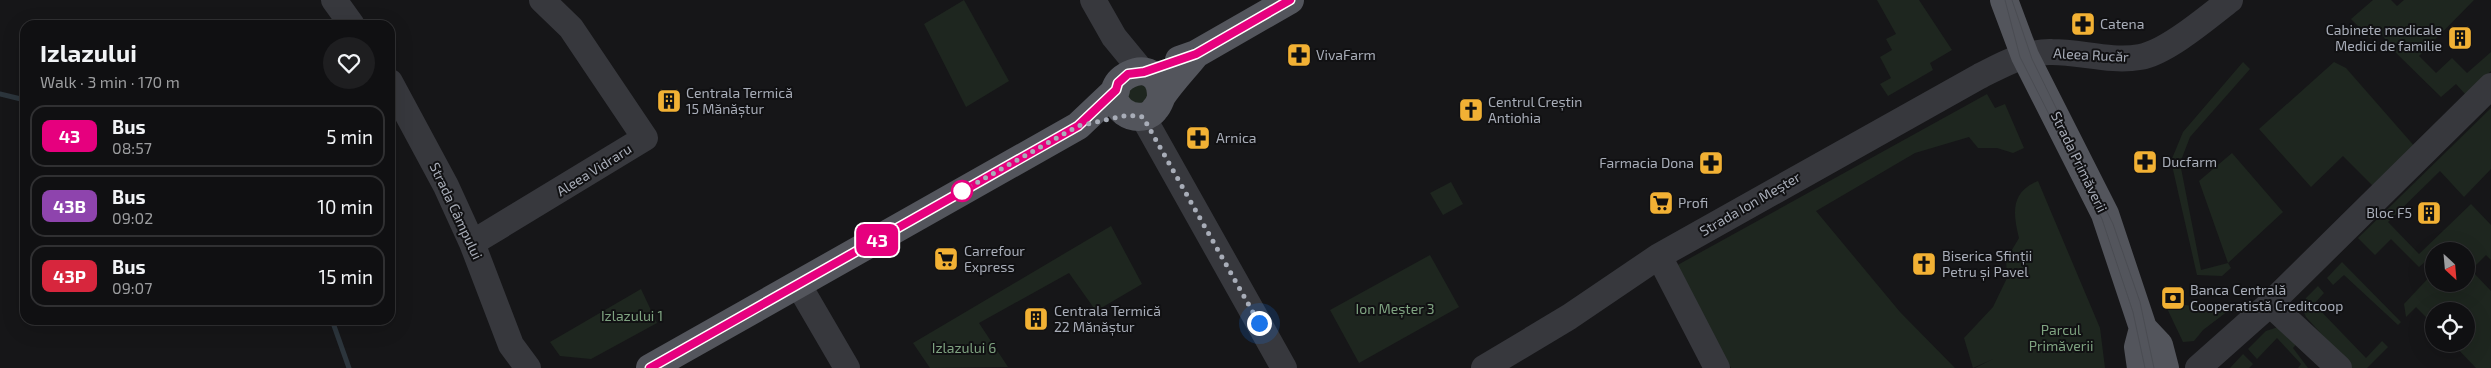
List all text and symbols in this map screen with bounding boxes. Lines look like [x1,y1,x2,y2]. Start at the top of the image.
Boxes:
pharmacy icon: Catena [2070,11,2096,37]
place label: Catena [2100,15,2144,32]
place label: Cabinete medicale Medici de familie [2326,21,2442,54]
building icon: Cabinete medicale Medici de familie [2447,25,2473,51]
button: heart [323,37,375,89]
text: Izlazului [40,38,137,67]
pharmacy icon: VivaFarm [1286,42,1312,68]
street label: Aleea Rucăr [2053,44,2130,65]
place label: VivaFarm [1316,46,1376,63]
text: Walk · 3 min · 170 m [40,72,180,91]
place label: Centrala Termică 15 Mănăștur [686,84,793,118]
building icon: Centrala Termică 15 Mănăștur [656,88,682,114]
place label: Centrul Creștin Antiohia [1488,93,1582,126]
church icon: Centrul Creștin Antiohia [1458,97,1484,123]
street label: Strada Primăverii [2048,109,2111,215]
text: Bus [112,115,146,138]
text: 43 [59,125,80,147]
text: 5 min [326,125,373,148]
pharmacy icon: Arnica [1185,125,1211,151]
place label: Arnica [1216,129,1256,146]
text: 08:57 [112,138,152,157]
street label: Aleea Vidraru [553,140,634,199]
pharmacy icon: Ducfarm [2132,149,2158,175]
pharmacy icon: Farmacia Dona [1698,150,1724,176]
place label: Ducfarm [2162,153,2217,170]
place label: Farmacia Dona [1599,154,1694,171]
street label: Strada Câmpului [427,160,486,262]
street label: Strada Ion Meșter [1696,168,1804,240]
unlabelled marker [951,180,973,202]
text: Bus [112,185,146,208]
supermarket icon: Profi [1648,190,1674,216]
place label: Profi [1678,194,1708,211]
text: 43B [53,195,86,217]
text: 10 min [317,195,373,218]
building icon: Bloc F5 [2416,200,2442,226]
place label: Bloc F5 [2366,204,2412,221]
text: 09:02 [112,208,153,227]
line badge: 43 [854,224,900,256]
text: 43 [866,229,888,251]
place label: Carrefour Express [964,242,1025,275]
north arrow [2425,242,2475,292]
map controls [2425,242,2475,352]
supermarket icon: Carrefour Express [933,246,959,272]
place label: Biserica Sfinții Petru și Pavel [1942,247,2032,281]
church icon: Biserica Sfinții Petru și Pavel [1911,251,1937,277]
text: Bus [112,255,146,278]
text: 43P [53,265,86,287]
text: 15 min [319,265,373,288]
text: 09:07 [112,278,152,297]
place label: Banca Centrală Cooperatistă Creditcoop [2190,281,2343,314]
bank icon: Banca Centrală Cooperatistă Creditcoop [2160,285,2186,311]
park label: Ion Meșter 3 [1356,300,1434,318]
place label: Centrala Termică 22 Mănăștur [1054,302,1161,336]
button: locate [2425,302,2475,352]
building icon: Centrala Termică 22 Mănăștur [1023,306,1049,332]
park label: Izlazului 1 [601,307,663,324]
your location [1247,311,1272,336]
park label: Parcul Primăverii [2029,321,2093,354]
park label: Izlazului 6 [932,339,996,356]

